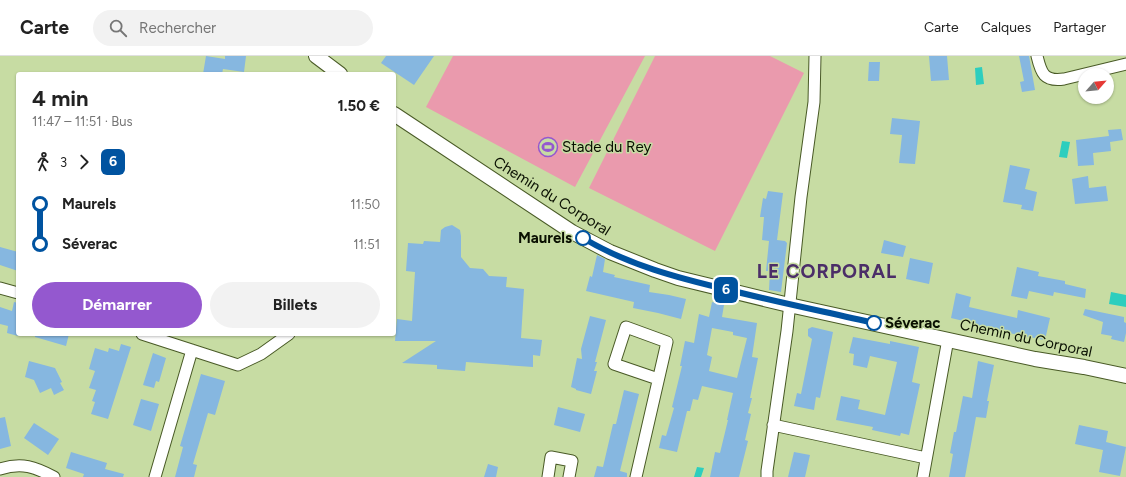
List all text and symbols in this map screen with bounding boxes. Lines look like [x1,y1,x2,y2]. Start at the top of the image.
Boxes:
search box [93,10,373,46]
text: Carte [20,16,69,39]
icon: search [107,17,129,39]
text: Rechercher [139,19,216,37]
text: Carte [924,19,959,36]
text: Calques [981,19,1031,36]
text: Partager [1053,19,1106,36]
north arrow [1078,68,1114,104]
map controls [1078,68,1114,104]
text: 4 min [32,85,89,112]
text: 1.50 € [338,97,380,115]
text: 11:47 – 11:51 · Bus [32,114,133,129]
sports icon: Stade du Rey [537,136,559,158]
place label: Stade du Rey [562,138,651,156]
icon: walk [32,151,54,173]
icon: forward [73,151,95,173]
text: 6 [109,153,117,170]
street label: Chemin du Corporal [490,153,614,239]
text: 3 [60,155,67,170]
text: Maurels [62,195,116,213]
text: 11:50 [350,197,380,212]
place label: Maurels [518,229,572,247]
marker: Maurels [575,230,591,246]
text: Séverac [62,235,117,253]
text: 11:51 [353,237,380,252]
district label: LE CORPORAL [757,260,897,283]
line badge: 6 [713,277,739,303]
text: 6 [722,281,730,298]
button: Démarrer [32,282,202,328]
button: Billets [210,282,380,328]
place label: Séverac [885,314,940,332]
marker: Séverac [866,315,882,331]
street label: Chemin du Corporal [958,315,1094,361]

